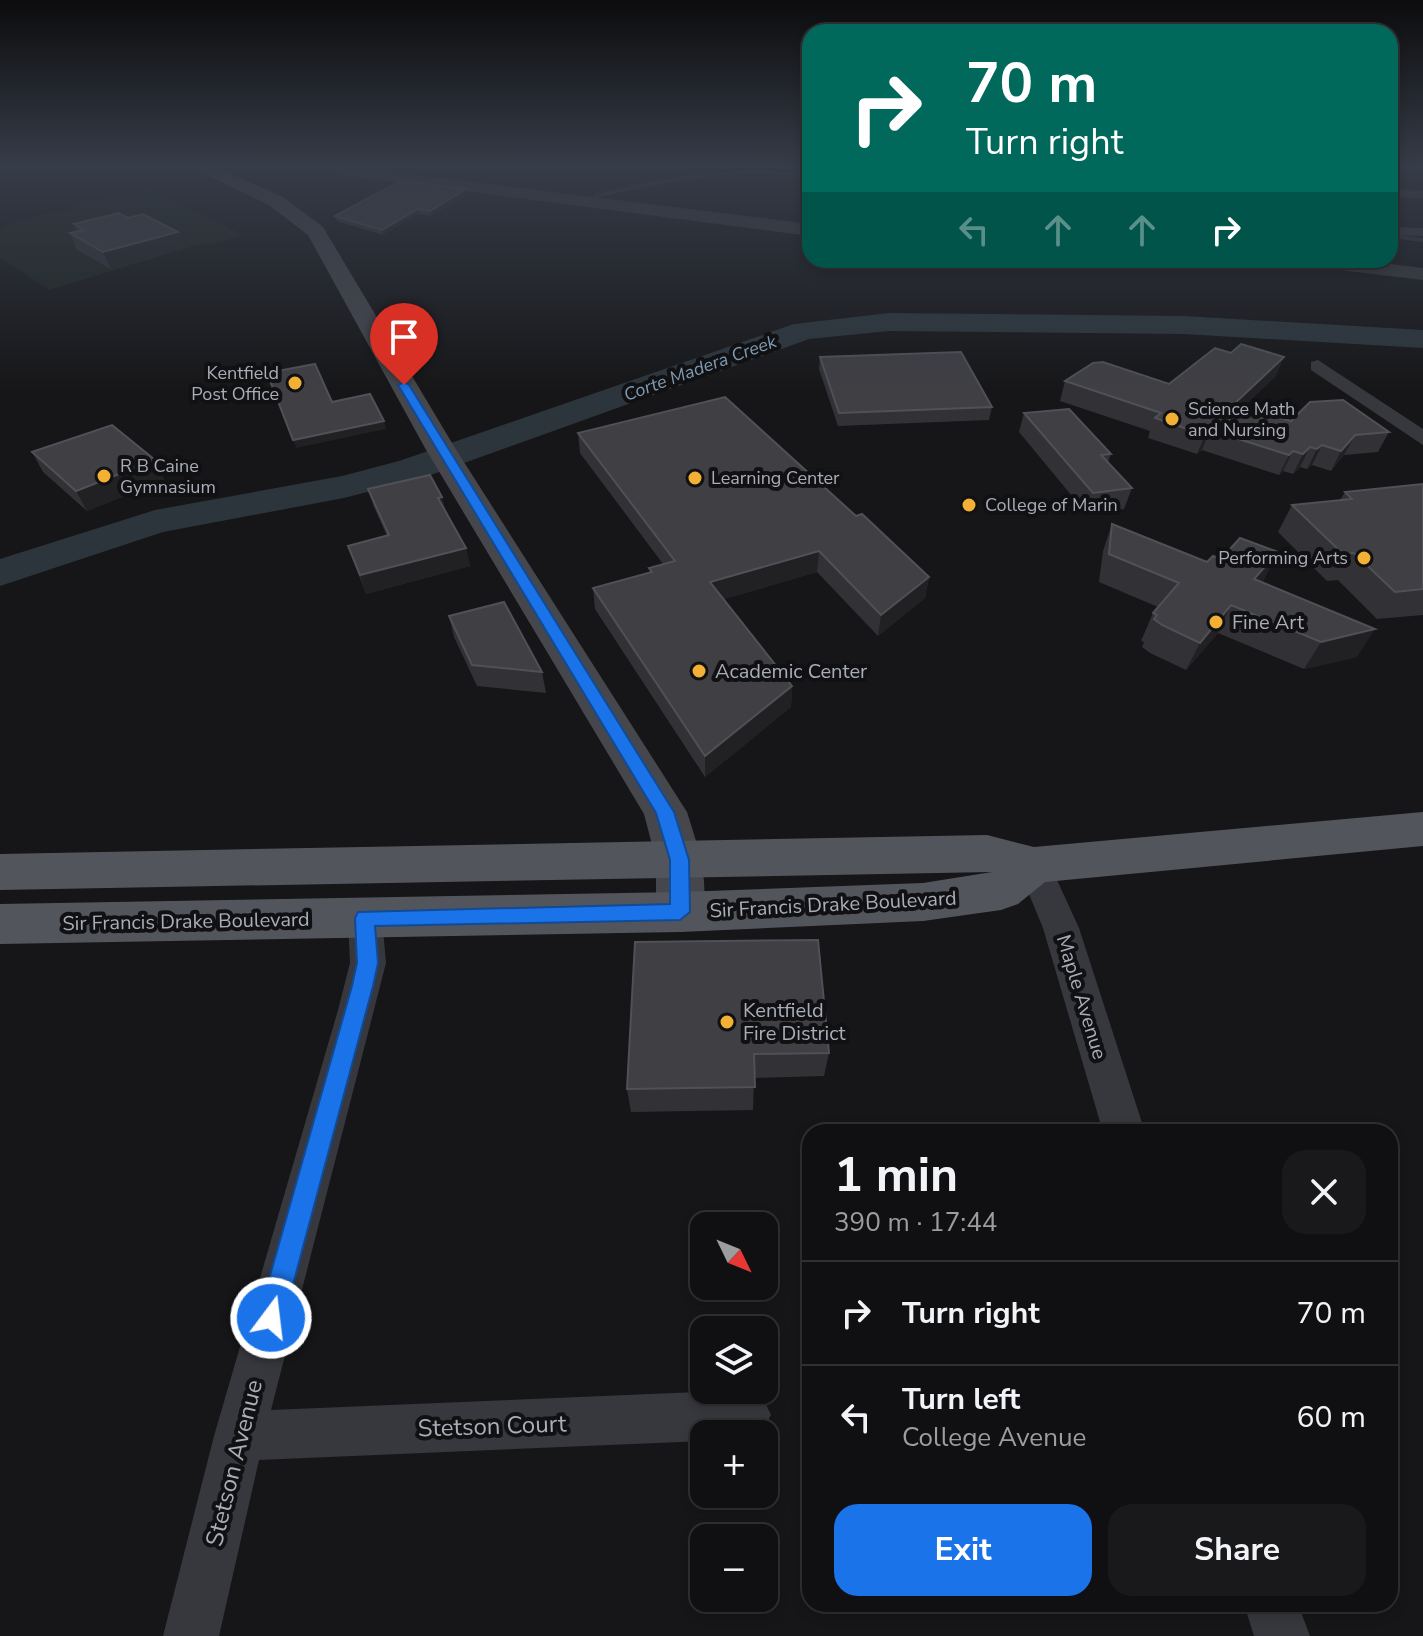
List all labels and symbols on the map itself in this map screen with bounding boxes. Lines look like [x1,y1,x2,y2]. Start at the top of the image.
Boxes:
pin [370,303,438,385]
water label: Corte Madera Creek [620,329,781,407]
place label: Kentfield Post Office [191,361,279,406]
marker: Kentfield Post Office [286,374,304,392]
place label: Science Math and Nursing [1188,397,1295,442]
marker: Science Math and Nursing [1163,410,1181,428]
place label: R B Caine Gymnasium [120,454,216,499]
place label: Learning Center [711,466,840,490]
marker: R B Caine Gymnasium [95,467,113,485]
marker: Learning Center [686,469,704,487]
place label: College of Marin [985,493,1118,517]
marker: College of Marin [960,496,978,514]
place label: Performing Arts [1218,546,1348,570]
marker: Performing Arts [1355,549,1373,567]
place label: Fine Art [1232,609,1305,636]
marker: Fine Art [1207,613,1225,631]
place label: Academic Center [715,658,867,685]
marker: Academic Center [690,662,708,680]
street label: Sir Francis Drake Boulevard [709,885,957,924]
street label: Sir Francis Drake Boulevard [62,906,310,937]
street label: Maple Avenue [1050,932,1113,1063]
place label: Kentfield Fire District [743,997,846,1047]
marker: Kentfield Fire District [718,1013,736,1031]
north arrow [690,1212,778,1300]
position arrow [229,1276,313,1360]
street label: Stetson Avenue [198,1376,270,1550]
street label: Stetson Court [417,1407,567,1445]

